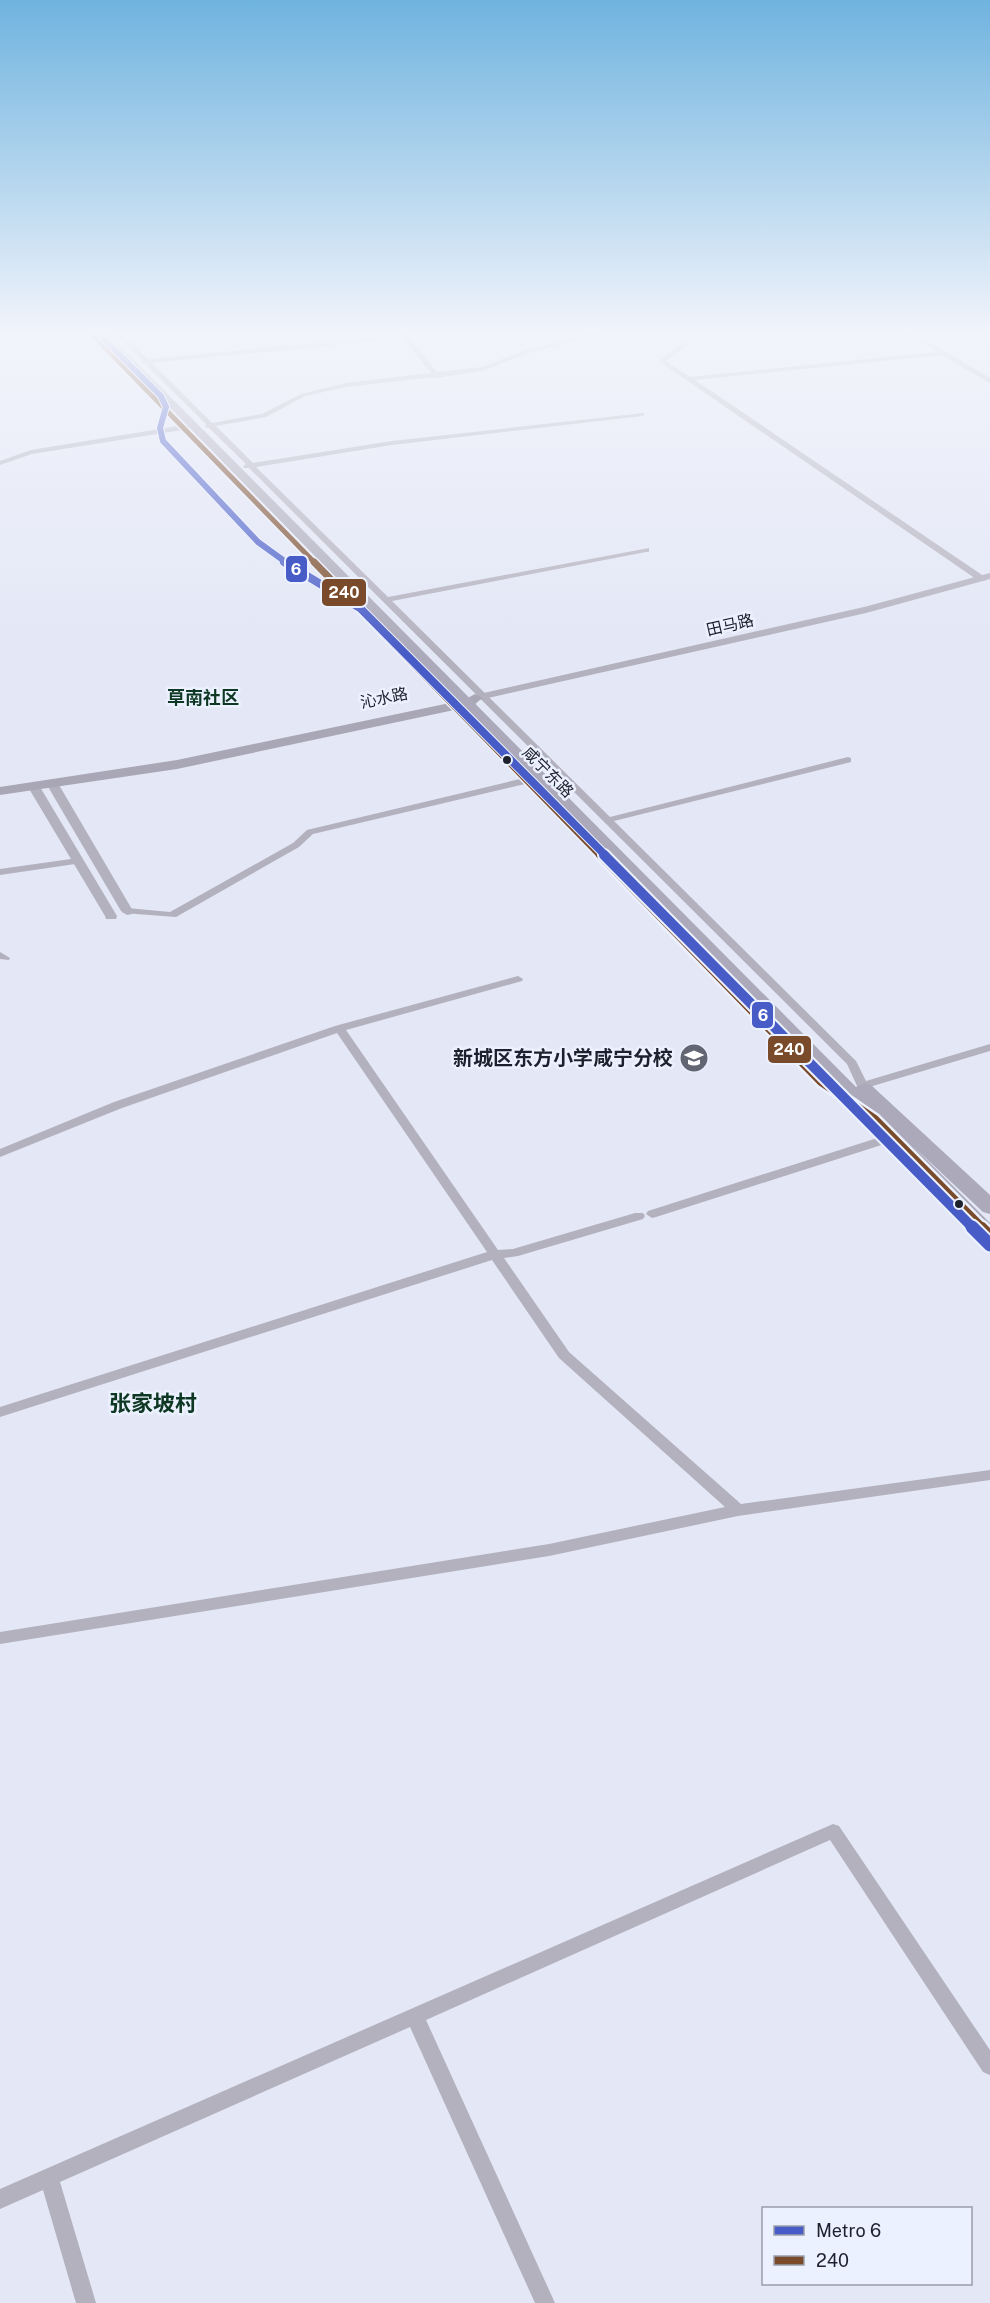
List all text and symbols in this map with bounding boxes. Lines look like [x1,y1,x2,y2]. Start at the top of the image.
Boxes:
line badge: 6 [285,555,308,583]
text: 6 [291,560,301,579]
line badge: 240 [321,578,367,607]
text: 240 [329,583,359,602]
street label: 田马路 [704,610,756,640]
street label: 沁水路 [359,684,409,712]
district label: 草南社区 [167,687,239,708]
street label: 咸宁东路 [519,743,577,801]
unlabelled marker [501,754,513,766]
line badge: 6 [751,1001,774,1029]
text: 6 [758,1006,768,1025]
line badge: 240 [767,1035,812,1064]
text: 240 [774,1040,804,1059]
school or university icon: 新城区东方小学咸宁分校 [678,1042,710,1074]
place label: 新城区东方小学咸宁分校 [453,1046,673,1070]
unlabelled marker [953,1198,965,1210]
district label: 张家坡村 [109,1390,197,1416]
legend [762,2207,972,2285]
text: Metro 6 [816,2220,881,2241]
text: 240 [816,2250,849,2271]

